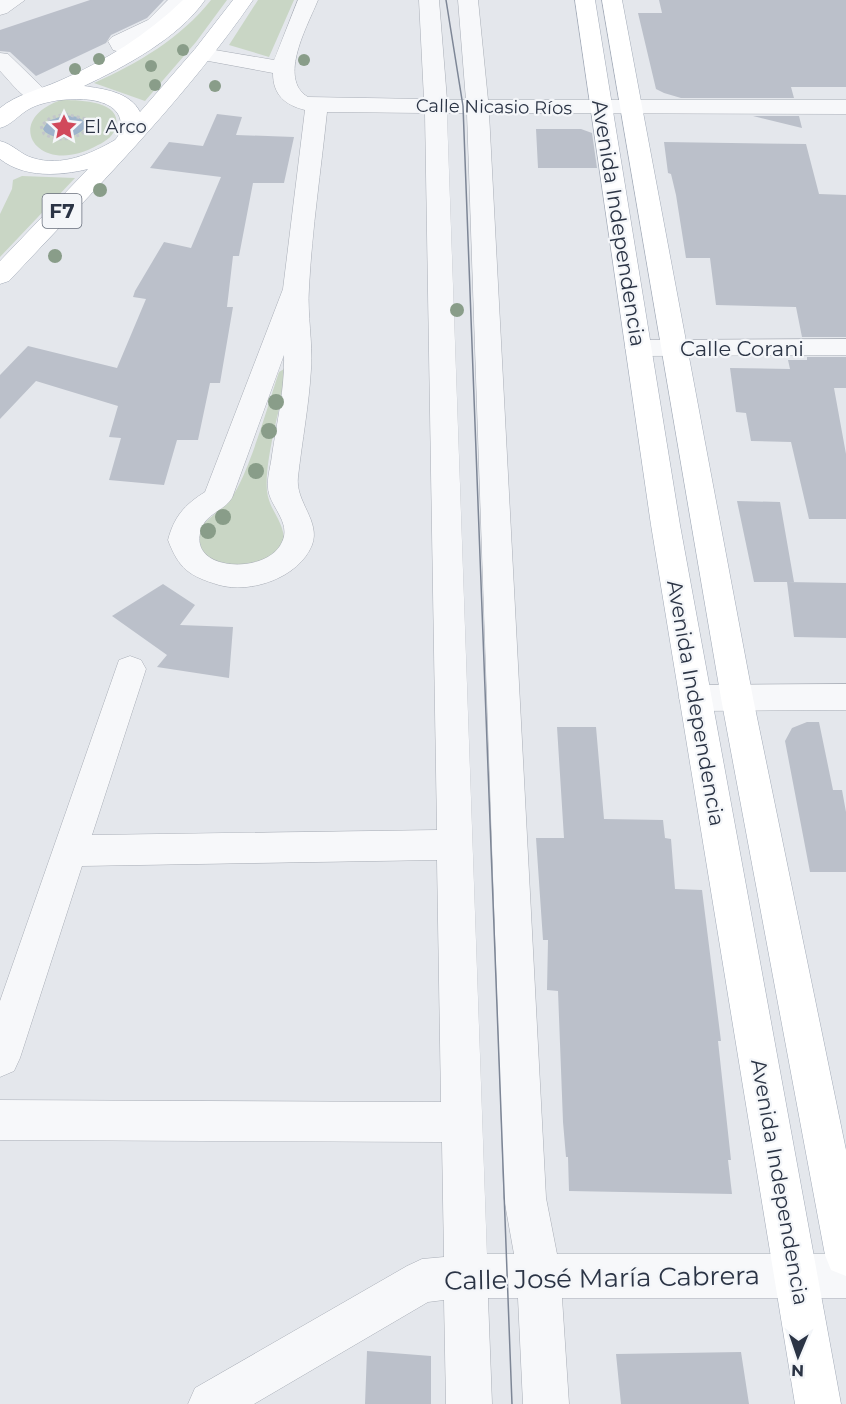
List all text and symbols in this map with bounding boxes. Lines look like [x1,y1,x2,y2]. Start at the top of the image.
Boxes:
street label: Calle Nicasio Ríos [416,95,573,119]
street label: Avenida Independencia [587,98,651,348]
place icon: El Arco [49,112,79,142]
place label: El Arco [84,116,147,138]
road number: F7 [42,194,82,228]
street label: Calle Corani [680,336,804,361]
street label: Avenida Independencia [662,578,730,828]
street label: Avenida Independencia [746,1057,814,1307]
street label: Calle José María Cabrera [444,1259,760,1297]
north arrow [768,1326,828,1386]
text: N [791,1361,804,1380]

